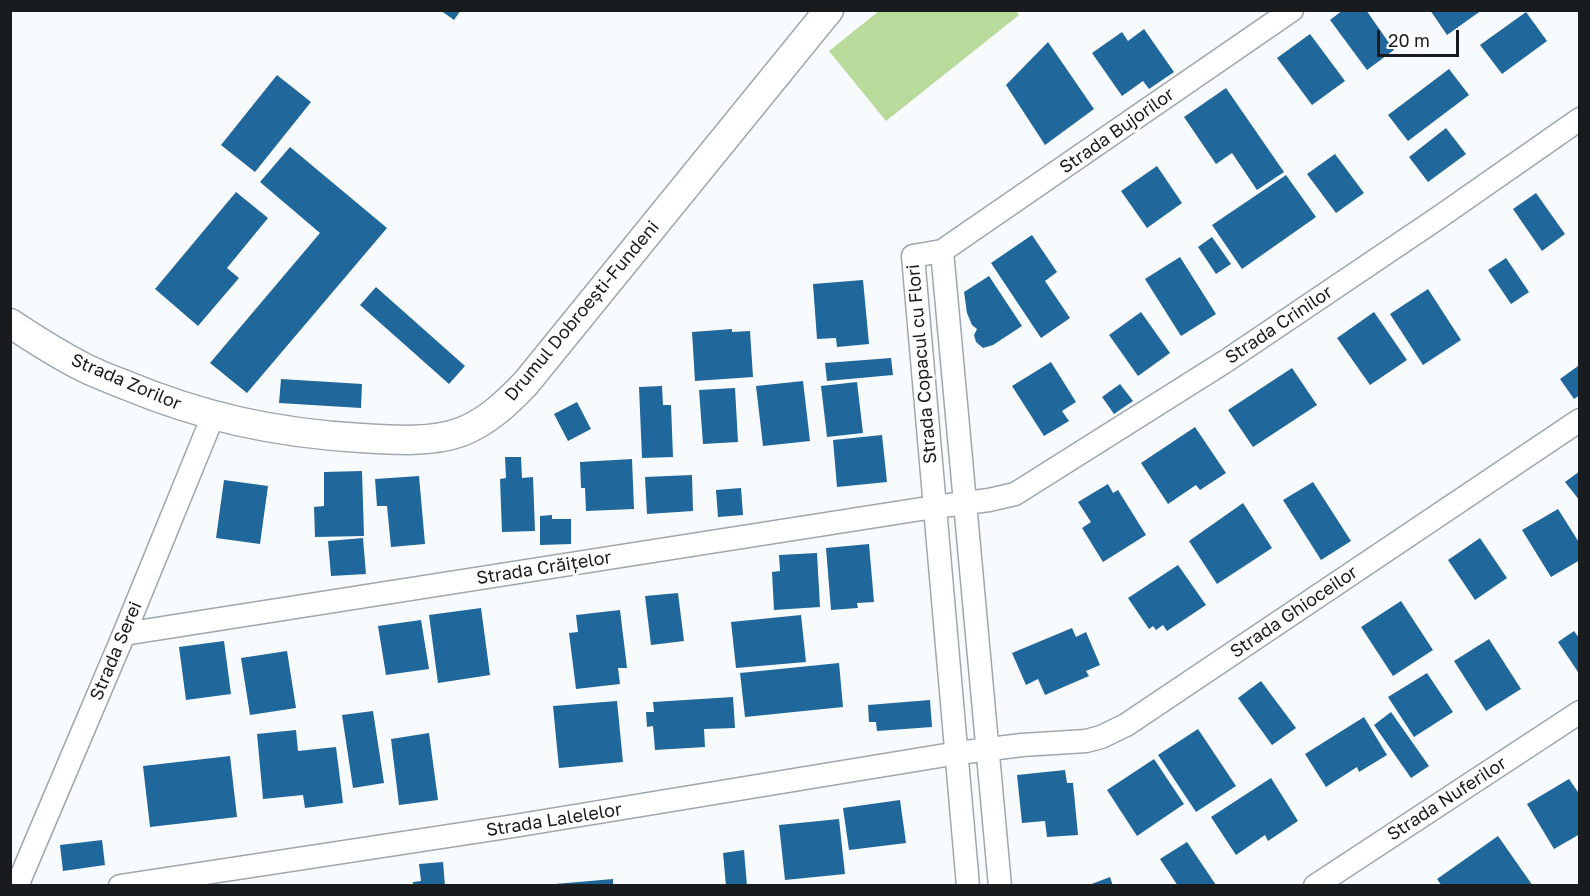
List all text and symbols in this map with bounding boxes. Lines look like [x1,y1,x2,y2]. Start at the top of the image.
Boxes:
scale bar [1380,18,1462,56]
text: 20 m [1388,29,1430,51]
street label: Strada Bujorilor [1056,83,1178,179]
street label: Drumul Dobroești-Fundeni [500,216,664,406]
street label: Strada Copacul cu Flori [903,263,941,465]
street label: Strada Crinilor [1221,281,1337,369]
street label: Strada Zorilor [68,349,184,415]
street label: Strada Crăițelor [475,547,613,589]
street label: Strada Ghioceilor [1226,561,1362,663]
street label: Strada Serei [86,598,146,704]
street label: Strada Nuferilor [1383,752,1511,846]
street label: Strada Lalelelor [485,799,623,841]

